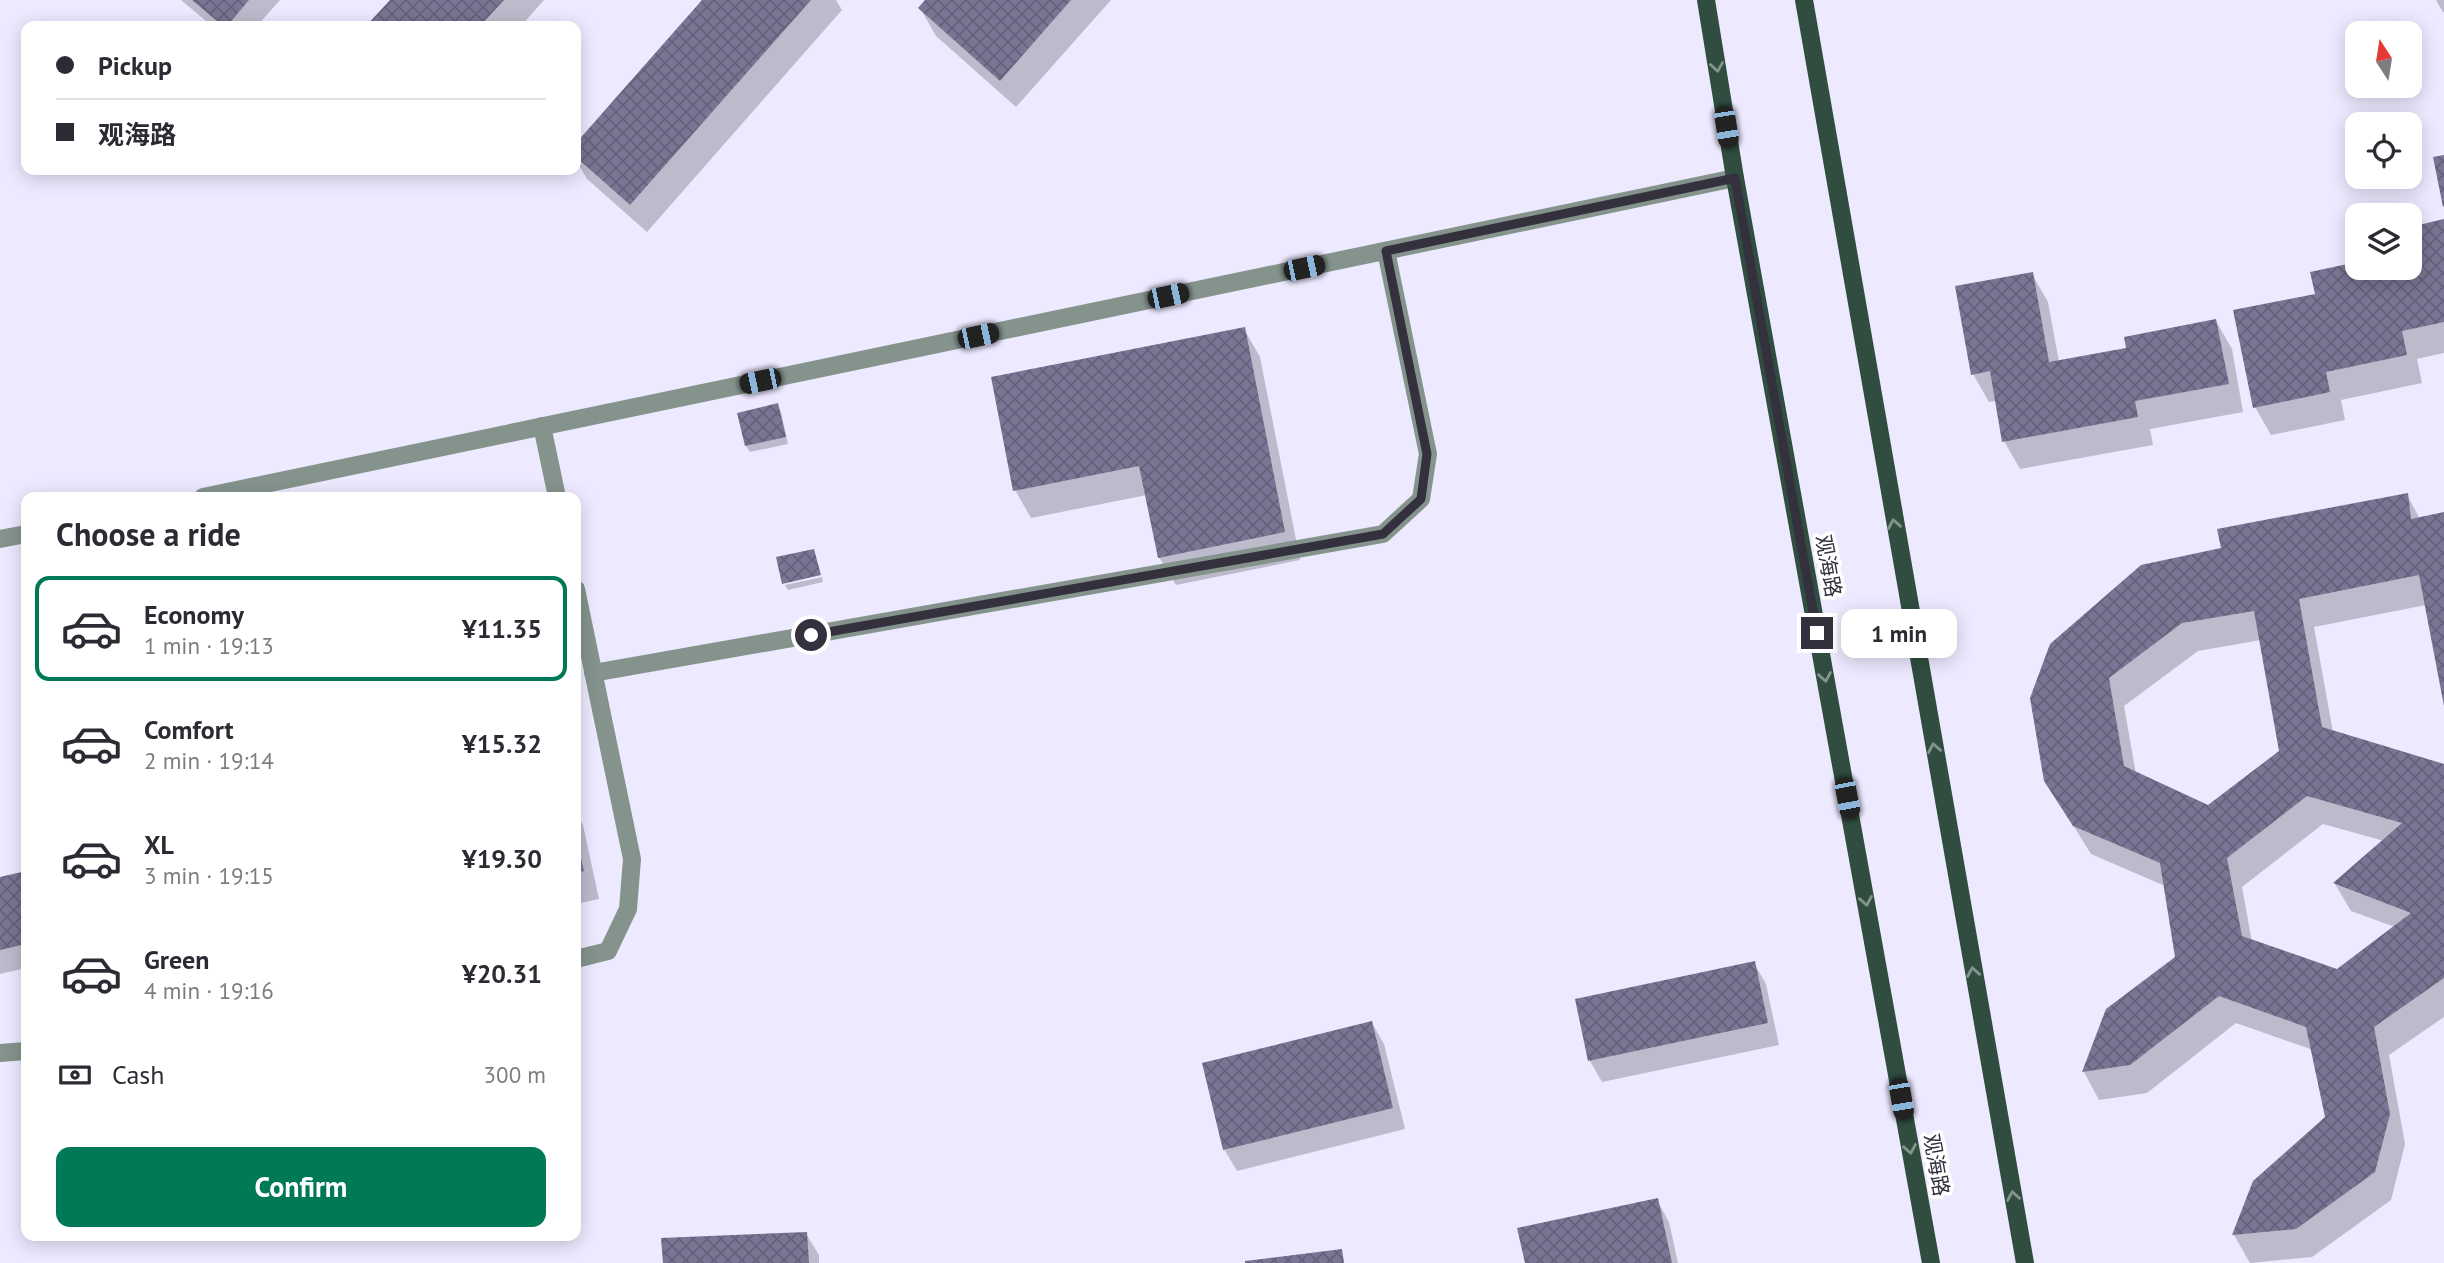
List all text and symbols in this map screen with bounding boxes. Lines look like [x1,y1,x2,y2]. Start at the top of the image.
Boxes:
north arrow [2345,21,2422,98]
map controls [2345,21,2422,280]
text: Pickup [98,49,172,82]
one-way arrow [1709,61,1724,73]
car [1713,105,1740,149]
button: locate [2345,112,2422,189]
text: 观海路 [98,118,176,151]
button: layers [2345,203,2422,280]
car [1282,253,1327,283]
car [1146,281,1191,311]
car [956,321,1001,351]
car [738,366,783,396]
text: Choose a ride [56,513,241,555]
one-way arrow [1888,518,1903,530]
street label: 观海路 [1810,533,1847,599]
icon: car [60,597,123,660]
text: Economy [144,598,244,631]
callout: 1 min [1842,608,1957,658]
text: ¥11.35 [462,612,542,645]
route end [1801,617,1833,649]
route start [795,619,827,651]
text: 1 min [1871,619,1927,648]
text: 1 min · 19:13 [144,631,274,660]
one-way arrow [1817,671,1832,683]
icon: car [60,712,123,775]
text: Comfort [144,713,234,746]
text: ¥15.32 [462,727,542,760]
one-way arrow [1927,742,1942,754]
text: 2 min · 19:14 [144,746,274,775]
car [1833,775,1862,821]
icon: car [60,827,123,890]
text: XL [144,828,174,861]
text: ¥19.30 [462,842,542,875]
text: 3 min · 19:15 [144,861,274,890]
one-way arrow [1857,895,1872,907]
icon: car [60,942,123,1005]
text: Green [144,943,209,976]
text: ¥20.31 [462,957,542,990]
one-way arrow [1966,966,1981,978]
text: 4 min · 19:16 [144,976,274,1005]
icon: cash [56,1056,94,1094]
text: Cash [112,1058,164,1091]
text: 300 m [484,1060,546,1089]
car [1888,1076,1915,1122]
street label: 观海路 [1918,1132,1955,1198]
one-way arrow [1902,1143,1917,1155]
button: Confirm [56,1147,546,1227]
one-way arrow [2006,1190,2021,1202]

